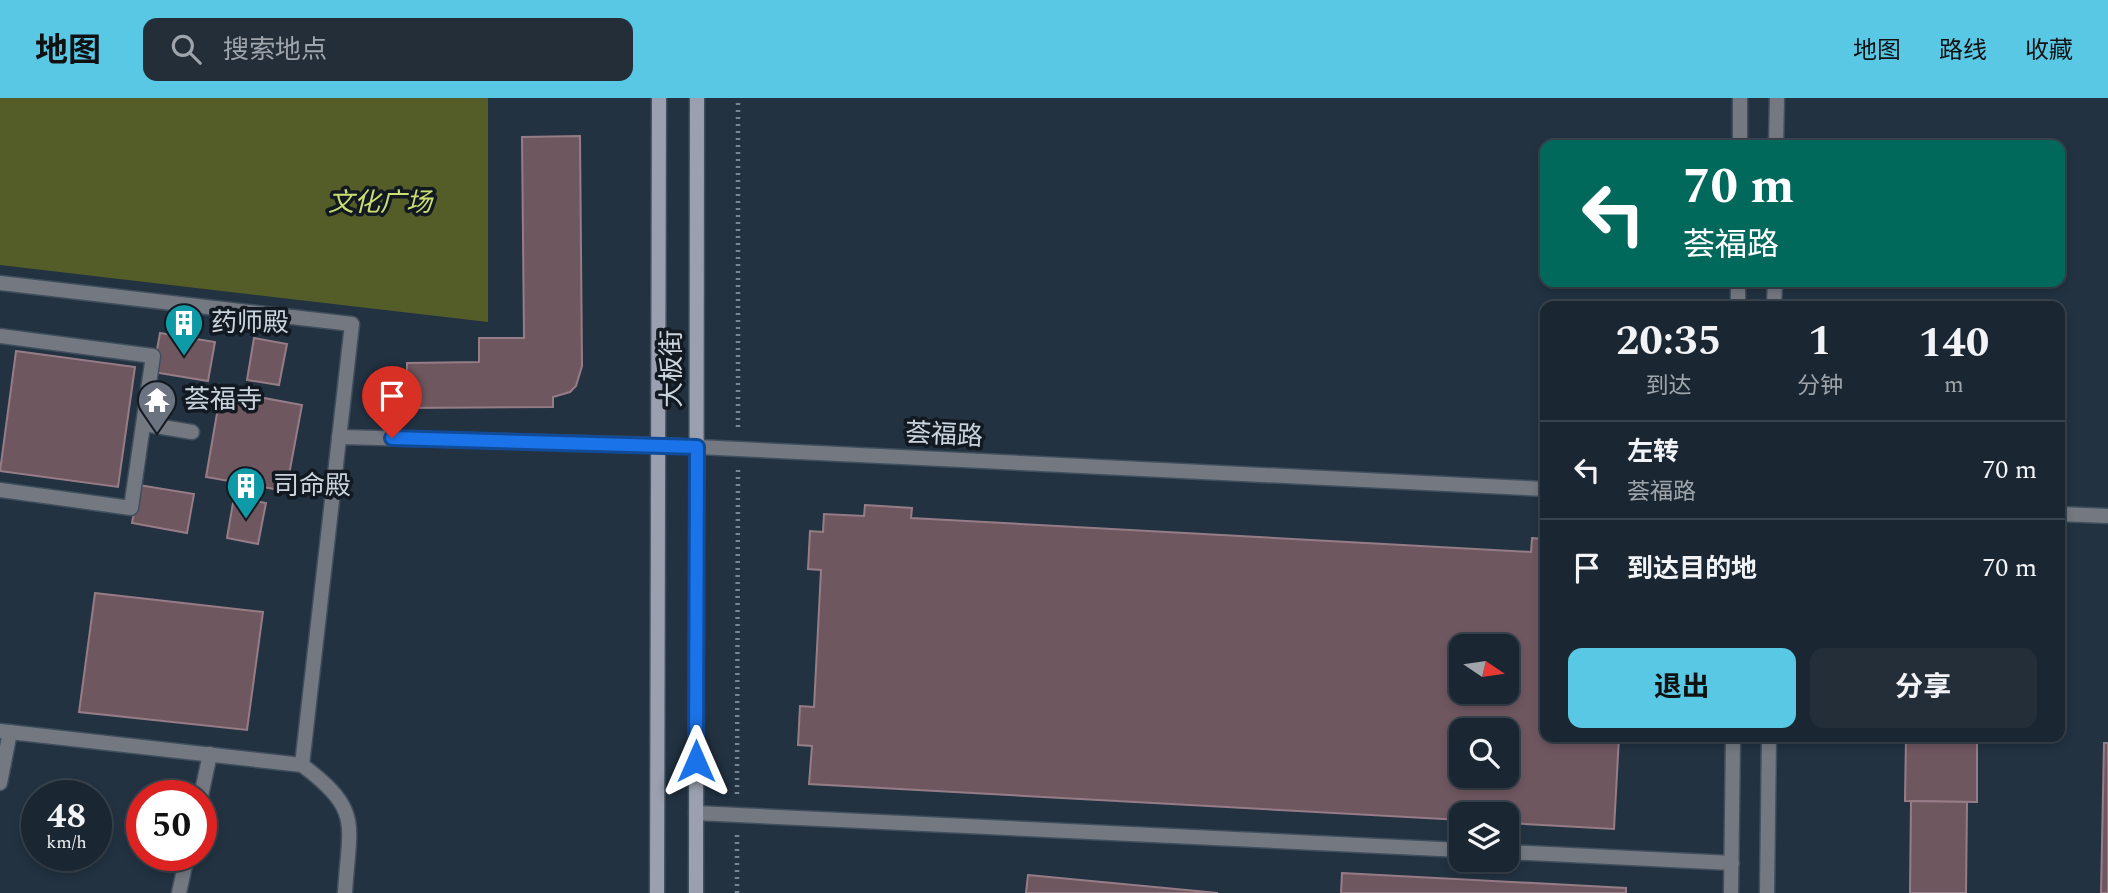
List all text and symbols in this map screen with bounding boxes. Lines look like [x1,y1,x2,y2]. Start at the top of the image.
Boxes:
search box [143,18,633,81]
text: 地图 [35,26,101,76]
icon: search [167,30,205,68]
text: 搜索地点 [223,30,327,70]
text: 地图 [1853,33,1901,69]
text: 路线 [1939,33,1987,69]
text: 收藏 [2025,33,2073,69]
text: 70 m [1683,150,1794,225]
icon: left [1568,168,1659,259]
park label: 文化广场 [328,183,434,223]
text: 荟福路 [1683,221,1779,270]
building icon: 药师殿 [163,302,205,357]
place label: 药师殿 [211,303,289,343]
text: 20:35 [1616,310,1721,373]
text: 1 [1808,310,1832,373]
text: 140 [1919,312,1989,375]
street label: 大板街 [652,330,692,408]
pin [362,366,422,438]
text: m [1944,368,1964,403]
text: 到达 [1645,369,1691,404]
text: 分钟 [1797,369,1843,404]
icon: arrive [373,377,411,415]
temple icon: 荟福寺 [136,379,178,434]
place label: 荟福寺 [184,380,262,420]
street label: 荟福路 [904,413,984,457]
text: 左转 [1627,432,1679,472]
text: 70 m [1982,450,2037,490]
icon: left [1568,451,1606,489]
building icon: 司命殿 [225,465,267,520]
place label: 司命殿 [273,466,351,506]
text: 荟福路 [1627,475,1696,510]
text: 70 m [1982,548,2037,588]
icon: arrive [1568,549,1606,587]
text: 到达目的地 [1627,549,1757,589]
north arrow [1449,634,1519,704]
map controls [1449,634,1519,872]
button: 退出 [1568,648,1796,728]
button: 分享 [1810,648,2037,728]
button: search [1449,718,1519,788]
position arrow [659,724,733,798]
speed limit sign: 50 [126,780,217,871]
text: 48 [47,790,86,843]
button: layers [1449,802,1519,872]
text: km/h [46,829,87,856]

